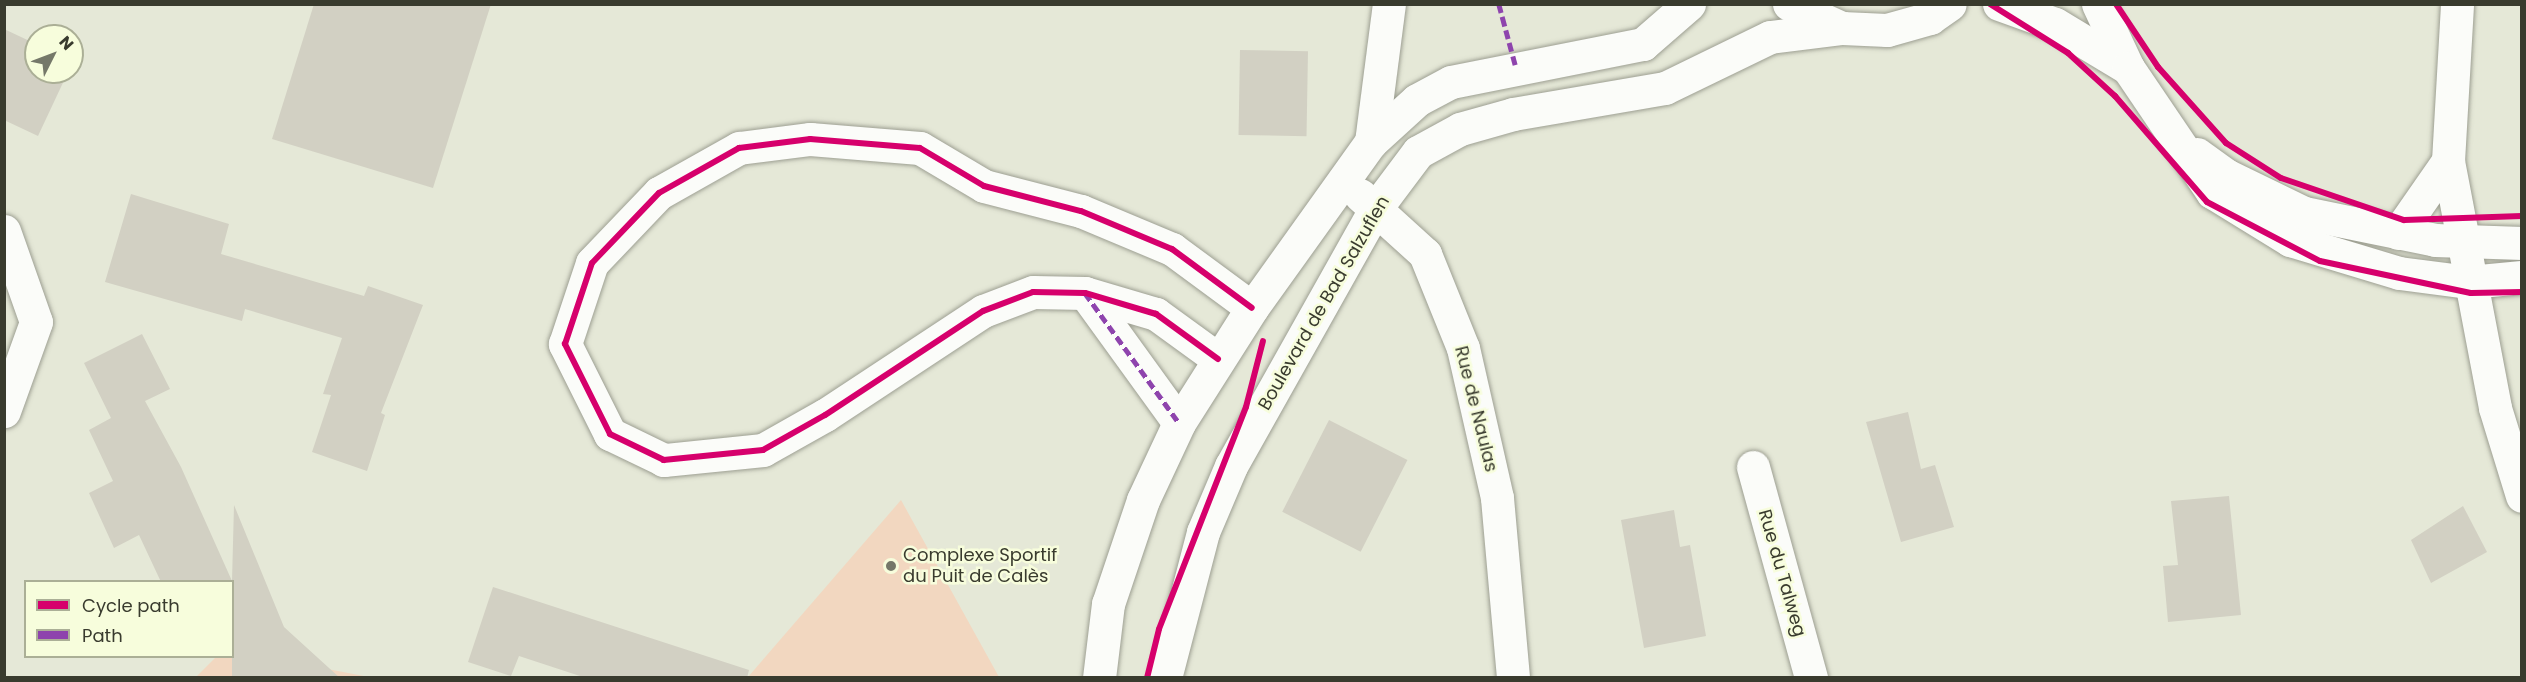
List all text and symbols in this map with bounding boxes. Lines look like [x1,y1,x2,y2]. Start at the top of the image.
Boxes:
north arrow [24,24,84,84]
text: N [54,31,79,55]
street label: Boulevard de Bad Salzuflen [1254,192,1394,414]
street label: Rue de Naulas [1450,344,1502,474]
street label: Rue du Talweg [1754,507,1810,639]
place label: Complexe Sportif du Puit de Calès [903,545,1057,588]
marker: Complexe Sportif du Puit de Calès [884,559,898,573]
legend [24,580,234,658]
text: Cycle path [82,593,180,618]
text: Path [82,623,123,648]

